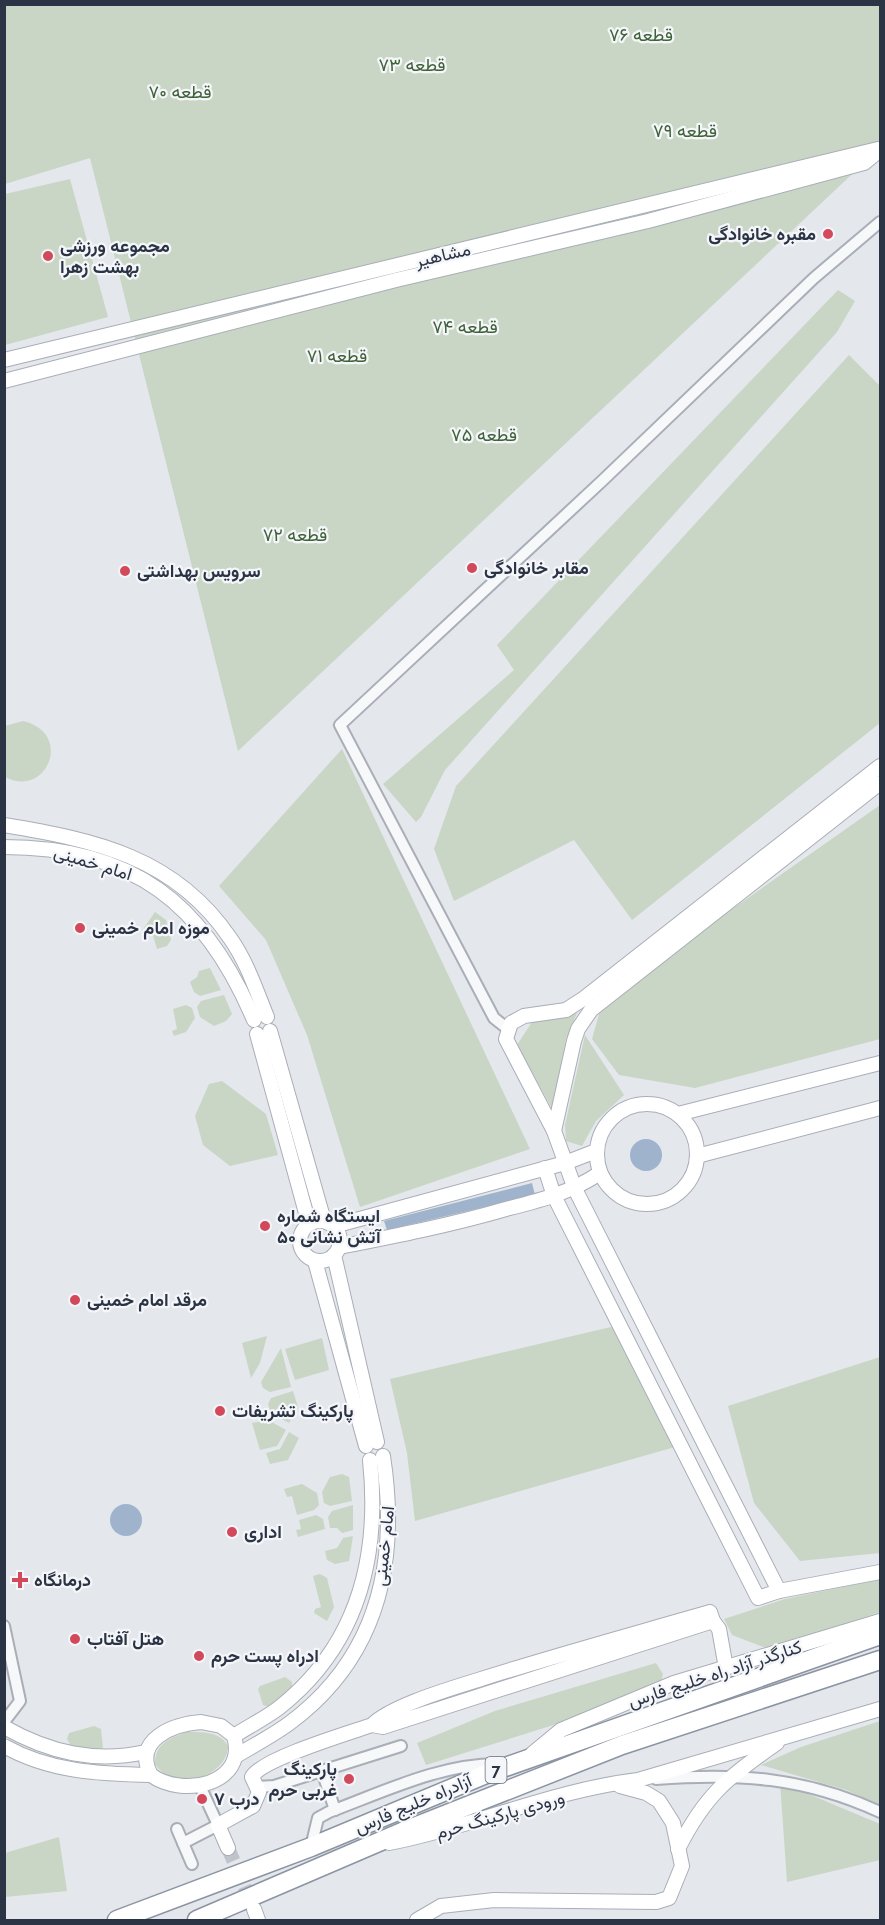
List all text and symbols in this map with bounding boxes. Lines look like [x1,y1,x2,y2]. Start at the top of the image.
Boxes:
park label: قطعه ۷۶ [609,24,673,45]
park label: قطعه ۷۳ [378,54,446,75]
park label: قطعه ۷۰ [149,81,211,102]
park label: قطعه ۷۹ [653,120,717,141]
place label: مقبره خانوادگی [708,223,816,245]
marker: مقبره خانوادگی [821,227,835,241]
place label: مجموعه ورزشی بهشت زهرا [60,235,170,278]
street label: مشاهیر [412,238,473,272]
marker: مجموعه ورزشی بهشت زهرا [41,249,55,263]
park label: قطعه ۷۴ [432,316,498,337]
park label: قطعه ۷۱ [307,345,367,366]
park label: قطعه ۷۵ [451,424,517,445]
park label: قطعه ۷۲ [263,524,327,545]
place label: مقابر خانوادگی [484,557,589,579]
place label: سرویس بهداشتی [137,560,261,582]
marker: مقابر خانوادگی [465,561,479,575]
marker: سرویس بهداشتی [118,564,132,578]
street label: امام خمینی [51,841,135,886]
place label: موزه امام خمینی [92,917,210,940]
marker: موزه امام خمینی [73,921,87,935]
place label: ایستگاه شماره ۵۰ آتش نشانی [277,1205,382,1248]
marker: ایستگاه شماره ۵۰ آتش نشانی [258,1219,272,1233]
place label: مرقد امام خمینی [87,1289,207,1312]
marker: مرقد امام خمینی [68,1293,82,1307]
place label: پارکینگ تشریفات [232,1400,354,1423]
marker: پارکینگ تشریفات [213,1404,227,1418]
street label: امام خمینی [369,1505,400,1587]
place label: اداری [244,1521,282,1543]
marker: اداری [225,1525,239,1539]
place label: درمانگاه [34,1569,91,1591]
marker: درمانگاه [11,1571,29,1589]
place label: هتل آفتاب [87,1628,164,1650]
marker: هتل آفتاب [68,1632,82,1646]
street label: کنارگذر آزاد راه خلیج فارس [625,1636,805,1713]
place label: ادراه پست حرم [211,1645,319,1668]
marker: ادراه پست حرم [192,1649,206,1663]
road number: 7 [486,1757,506,1783]
place label: پارکینگ غربی حرم [268,1758,337,1802]
street label: آزادراه خلیج فارس [351,1769,477,1840]
marker: پارکینگ غربی حرم [342,1772,356,1786]
street label: ورودی پارکینگ حرم [433,1786,567,1845]
place label: درب ۷ [214,1788,260,1810]
marker: درب ۷ [195,1792,209,1806]

